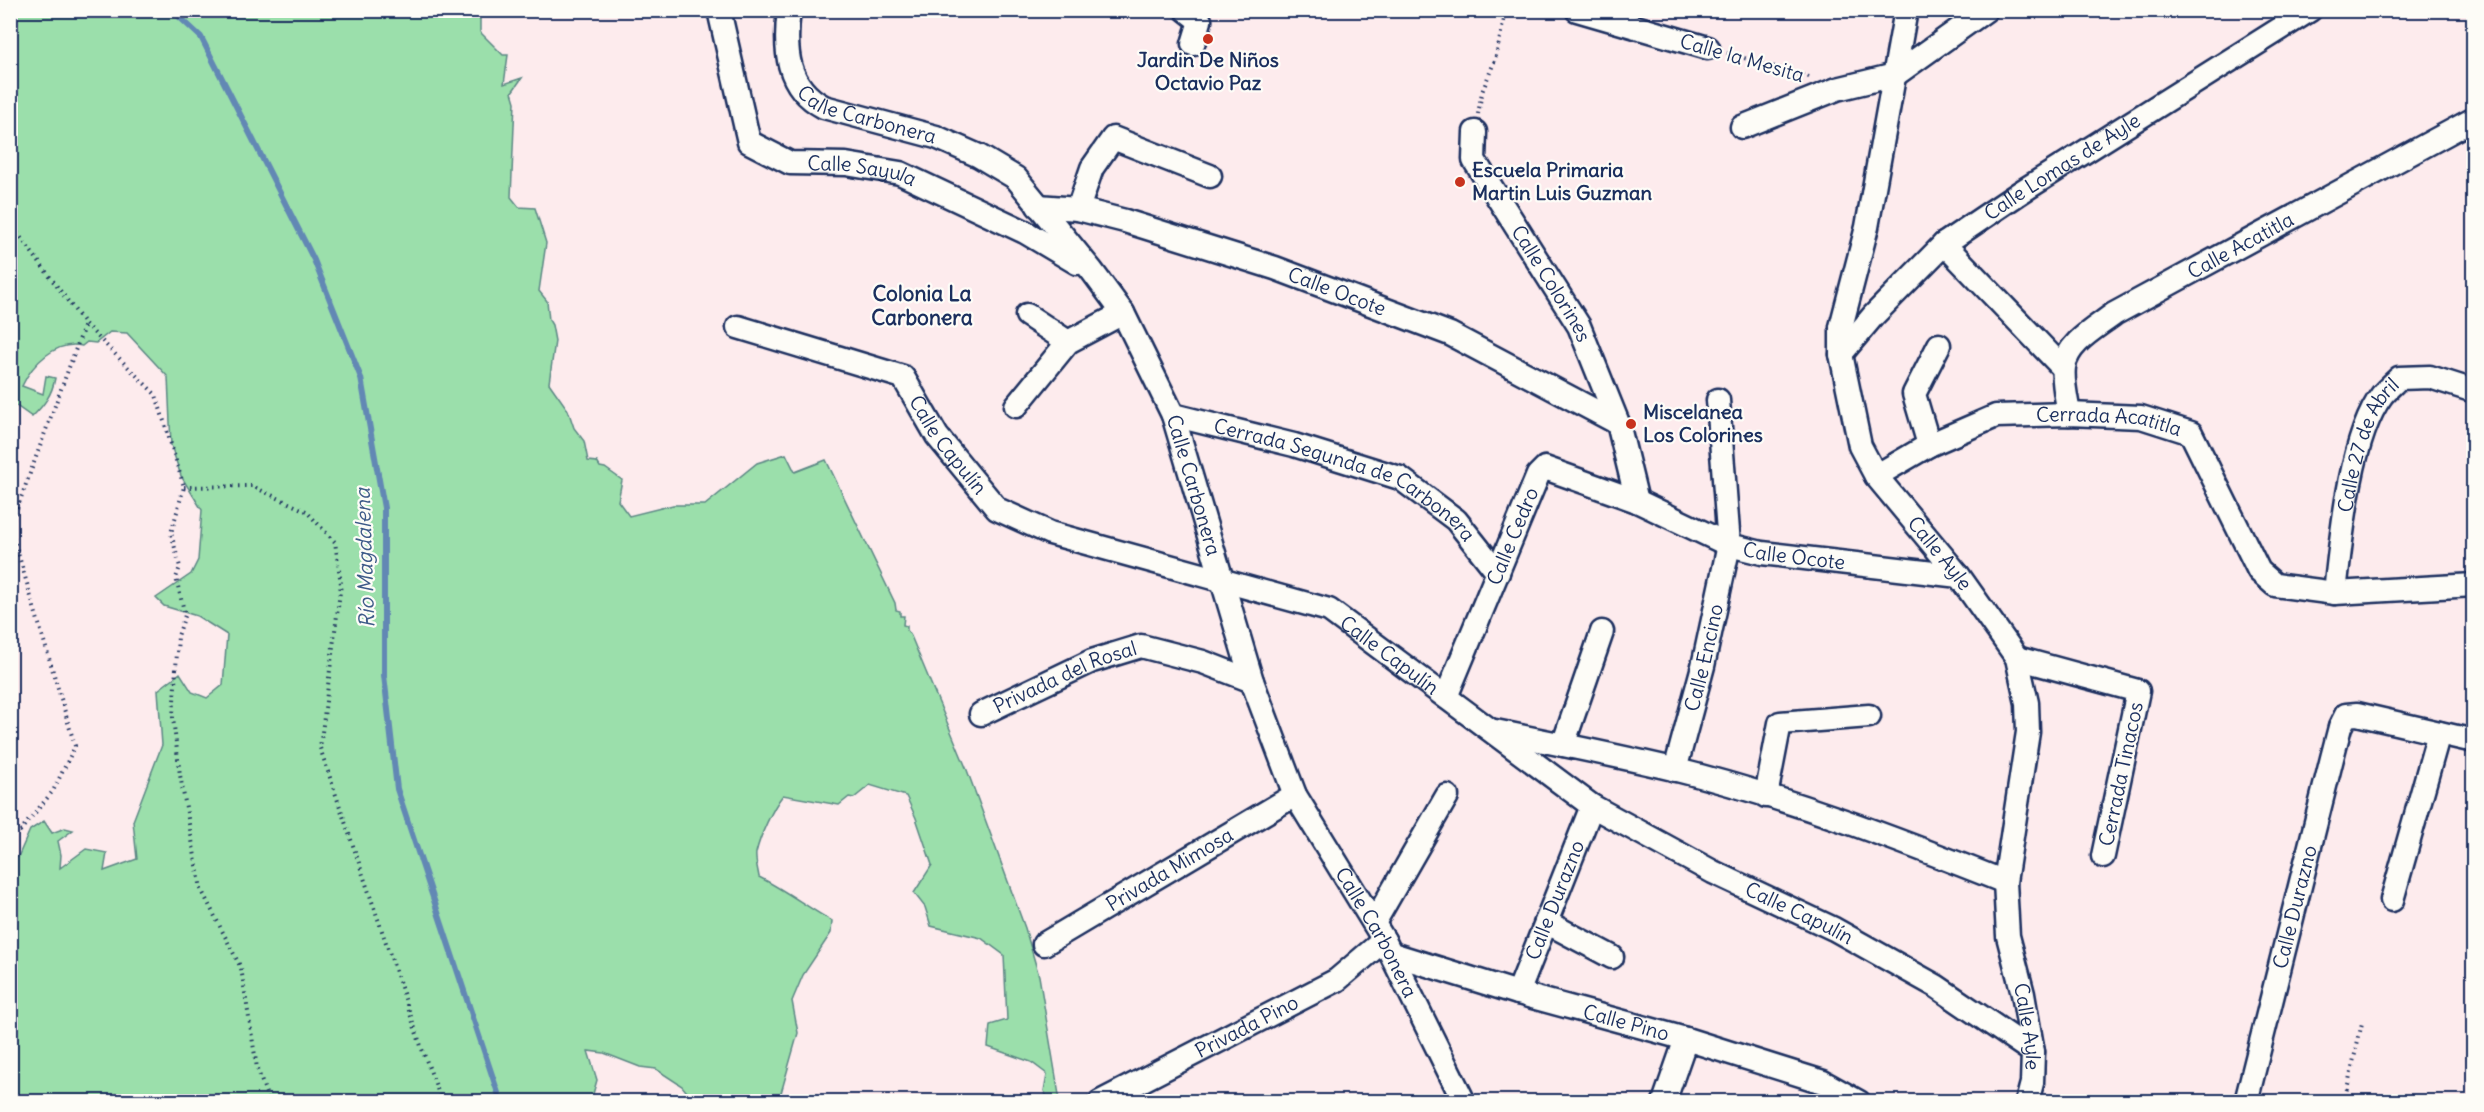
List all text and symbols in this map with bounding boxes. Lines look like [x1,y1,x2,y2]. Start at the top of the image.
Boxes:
street label: Calle la Mesita [1677,28,1807,87]
marker: Jardin De Niños Octavio Paz [1201,32,1215,46]
place label: Jardin De Niños Octavio Paz [1137,47,1279,95]
street label: Calle Carbonera [792,79,939,149]
street label: Calle Lomas de Ayle [1979,107,2145,225]
street label: Calle Sayula [807,150,921,191]
place label: Escuela Primaria Martin Luis Guzman [1472,157,1653,205]
marker: Escuela Primaria Martin Luis Guzman [1453,175,1467,189]
street label: Calle Acatitla [2183,206,2298,284]
street label: Calle Colorines [1506,220,1597,345]
street label: Calle Ocote [1285,261,1390,321]
district label: Colonia La Carbonera [871,280,973,331]
street label: Calle 27 de Abril [2332,372,2404,514]
street label: Calle Capulín [904,391,993,499]
place label: Miscelanea Los Colorines [1643,399,1763,447]
street label: Cerrada Acatitla [2036,401,2185,441]
street label: Calle Carbonera [1162,412,1227,558]
street label: Cerrada Segunda de Carbonera [1211,413,1481,546]
marker: Miscelanea Los Colorines [1624,417,1638,431]
street label: Calle Cedro [1481,484,1543,589]
water label: Río Magdalena [349,487,380,628]
street label: Calle Ayle [1903,511,1978,595]
street label: Calle Ocote [1740,536,1846,575]
street label: Calle Encino [1678,602,1728,714]
street label: Calle Capulín [1335,610,1444,700]
street label: Privada del Rosal [989,635,1140,718]
street label: Cerrada Tinacos [2093,699,2148,848]
street label: Privada Mimosa [1101,822,1237,916]
street label: Calle Durazno [1519,836,1589,963]
street label: Calle Durazno [2267,842,2322,971]
street label: Calle Carbonera [1330,862,1423,1001]
street label: Calle Capulín [1741,876,1858,949]
street label: Calle Ayle [2009,980,2046,1071]
street label: Privada Pino [1191,989,1302,1063]
street label: Calle Pino [1580,998,1672,1046]

